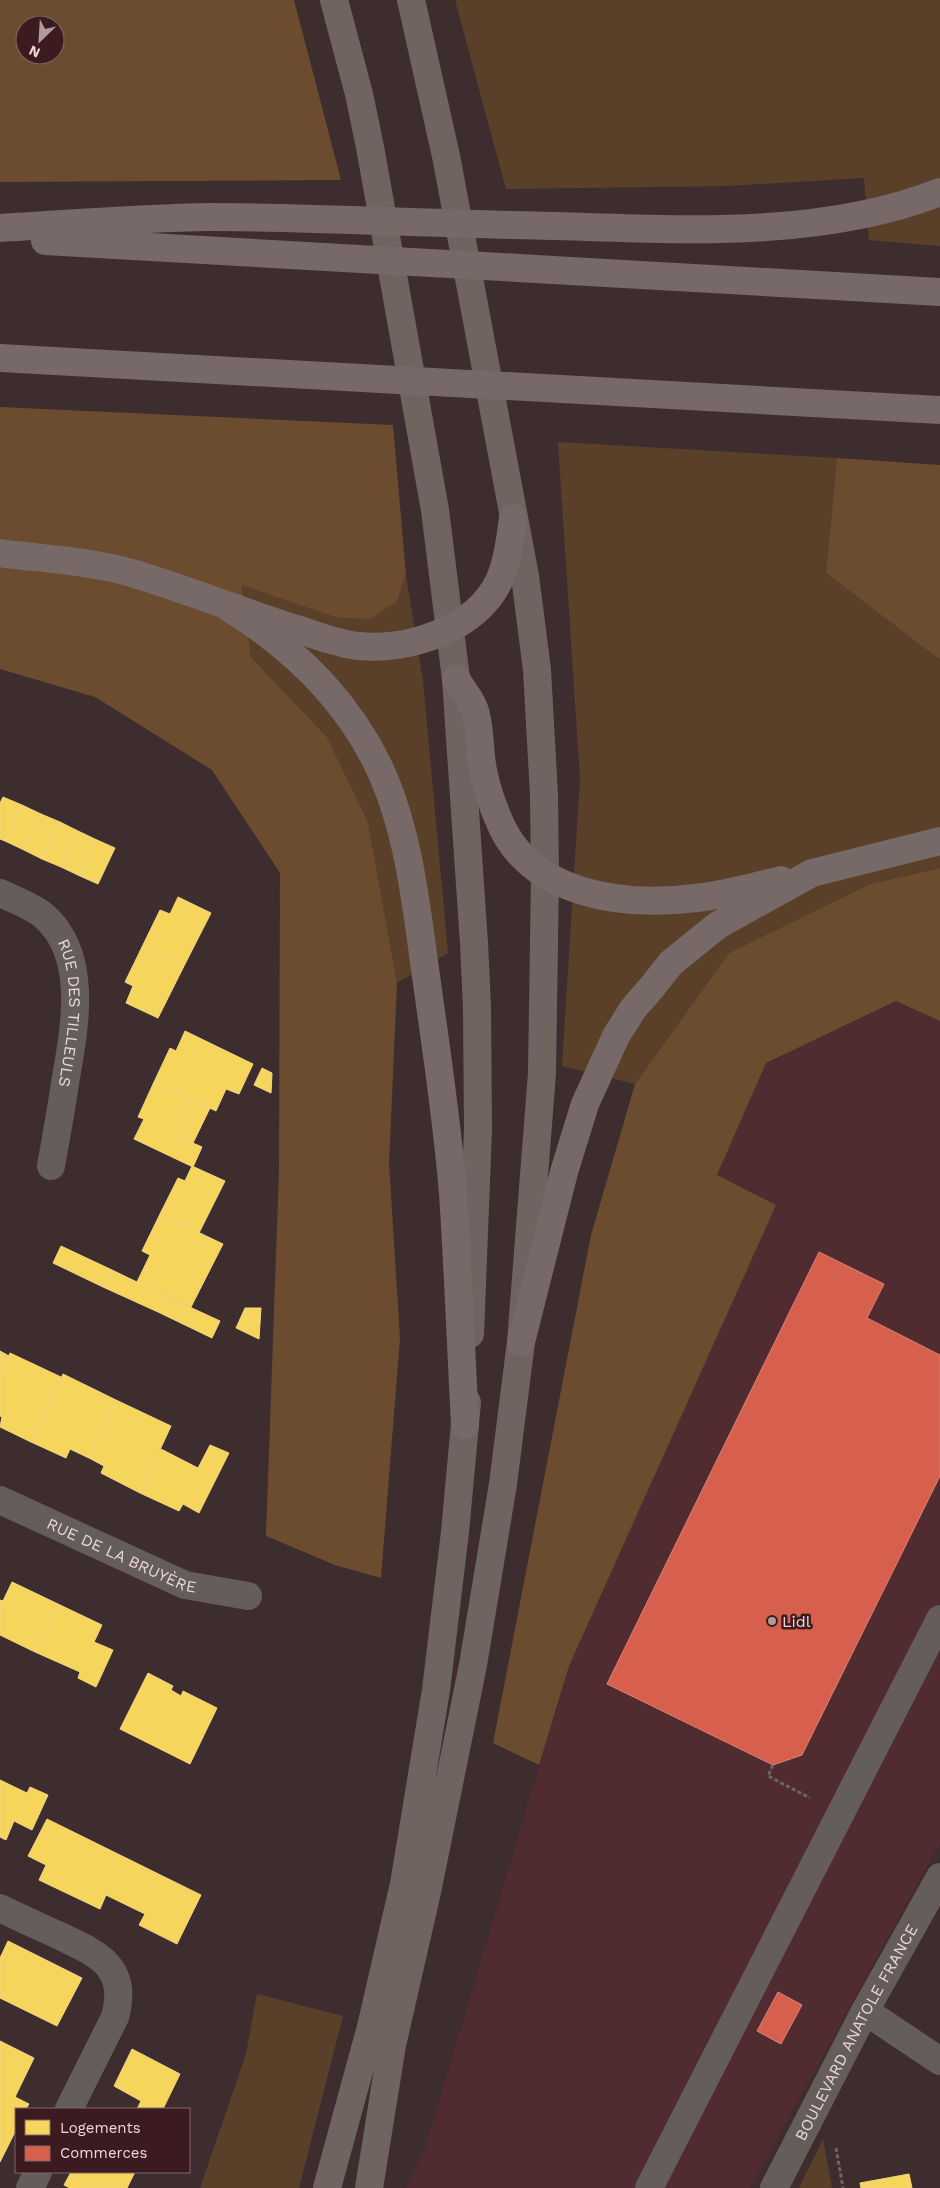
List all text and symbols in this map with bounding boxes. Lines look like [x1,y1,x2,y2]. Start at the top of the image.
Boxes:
north arrow [15,15,65,65]
text: N [26,42,43,61]
street label: RUE DES TILLEULS [54,936,85,1088]
street label: RUE DE LA BRUYÈRE [44,1513,198,1596]
place label: Lidl [782,1612,811,1631]
marker: Lidl [766,1615,778,1627]
street label: BOULEVARD ANATOLE FRANCE [791,1921,921,2144]
legend [15,2108,190,2173]
text: Logements [60,2119,141,2137]
text: Commerces [60,2144,147,2162]

